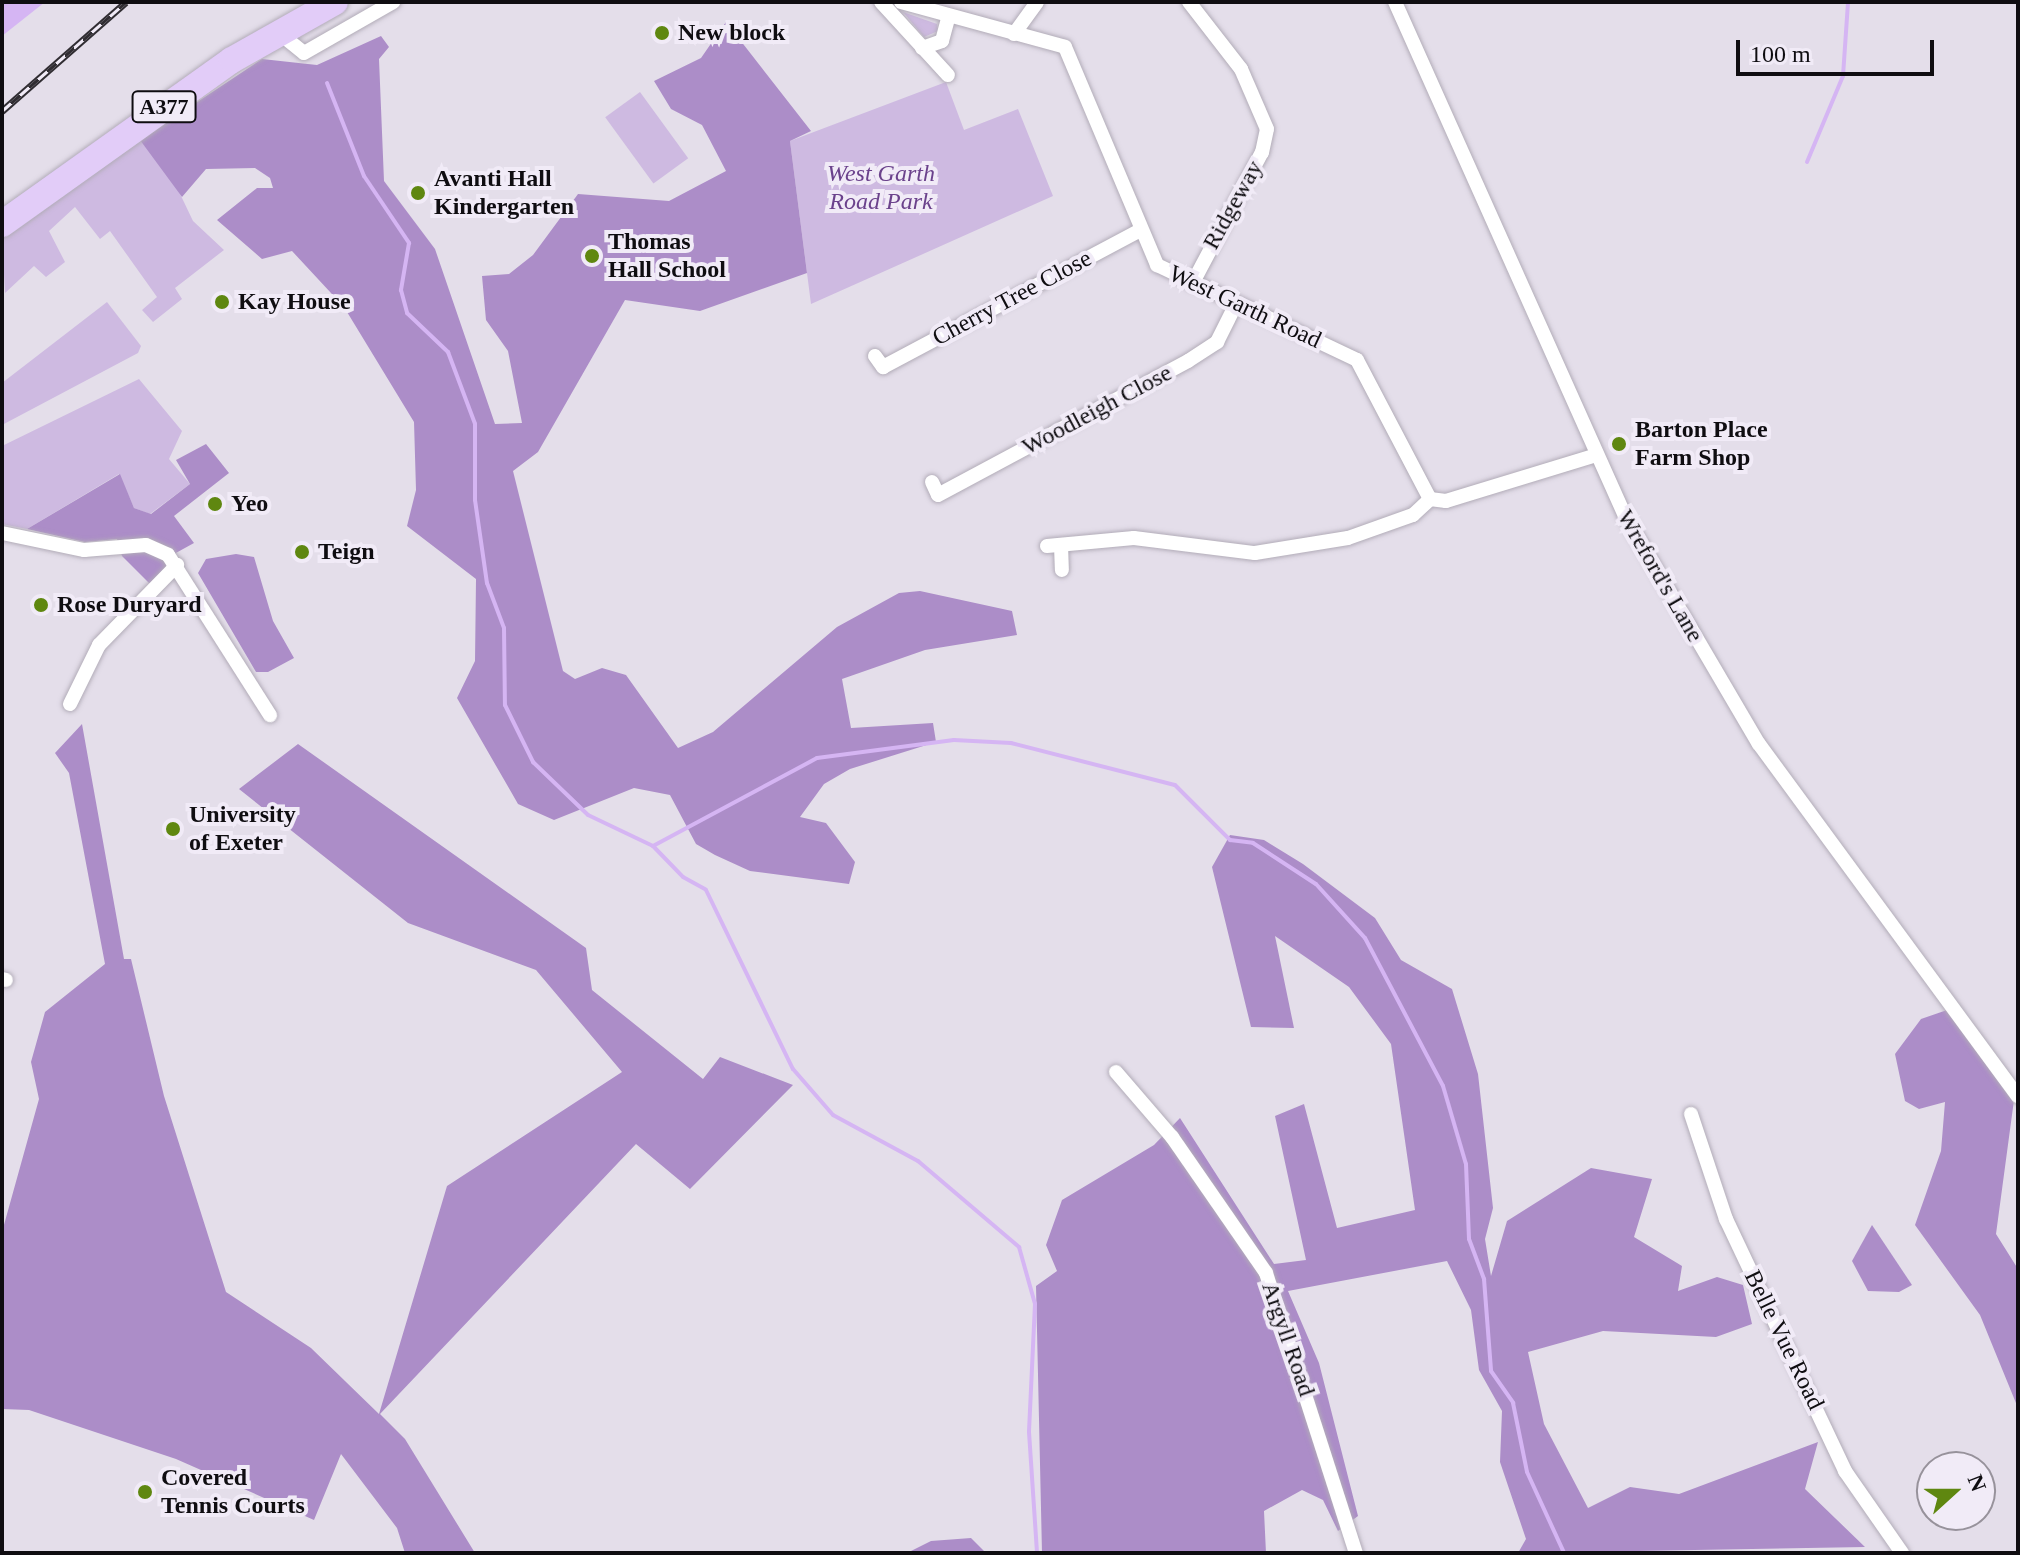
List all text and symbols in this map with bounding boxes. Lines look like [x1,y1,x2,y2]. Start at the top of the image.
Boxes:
place label: New block [678,19,785,47]
marker: New block [653,24,671,42]
scale bar [1740,24,1938,74]
text: 100 m [1750,41,1811,67]
road number: A377 [130,89,198,125]
street label: Ridgeway [1197,155,1269,255]
park label: West Garth Road Park [827,160,935,216]
place label: Avanti Hall Kindergarten [434,165,574,221]
marker: Avanti Hall Kindergarten [409,184,427,202]
place label: Thomas Hall School [608,228,726,284]
street label: Cherry Tree Close [927,244,1097,352]
marker: Thomas Hall School [583,247,601,265]
street label: West Garth Road [1164,259,1326,355]
place label: Kay House [238,288,351,316]
marker: Kay House [213,293,231,311]
street label: Woodleigh Close [1017,358,1177,462]
place label: Barton Place Farm Shop [1635,416,1768,472]
marker: Barton Place Farm Shop [1610,435,1628,453]
place label: Yeo [231,490,268,518]
marker: Yeo [206,495,224,513]
street label: Wreford's Lane [1611,505,1709,647]
place label: Teign [318,538,374,566]
marker: Teign [293,543,311,561]
place label: Rose Duryard [57,591,202,619]
marker: Rose Duryard [32,596,50,614]
place label: University of Exeter [189,801,296,857]
marker: University of Exeter [164,820,182,838]
street label: Belle Vue Road [1738,1265,1830,1415]
street label: Argyll Road [1255,1278,1321,1400]
north arrow [1916,1451,1996,1531]
place label: Covered Tennis Courts [161,1464,305,1520]
text: N [1962,1471,1992,1495]
marker: Covered Tennis Courts [136,1483,154,1501]

